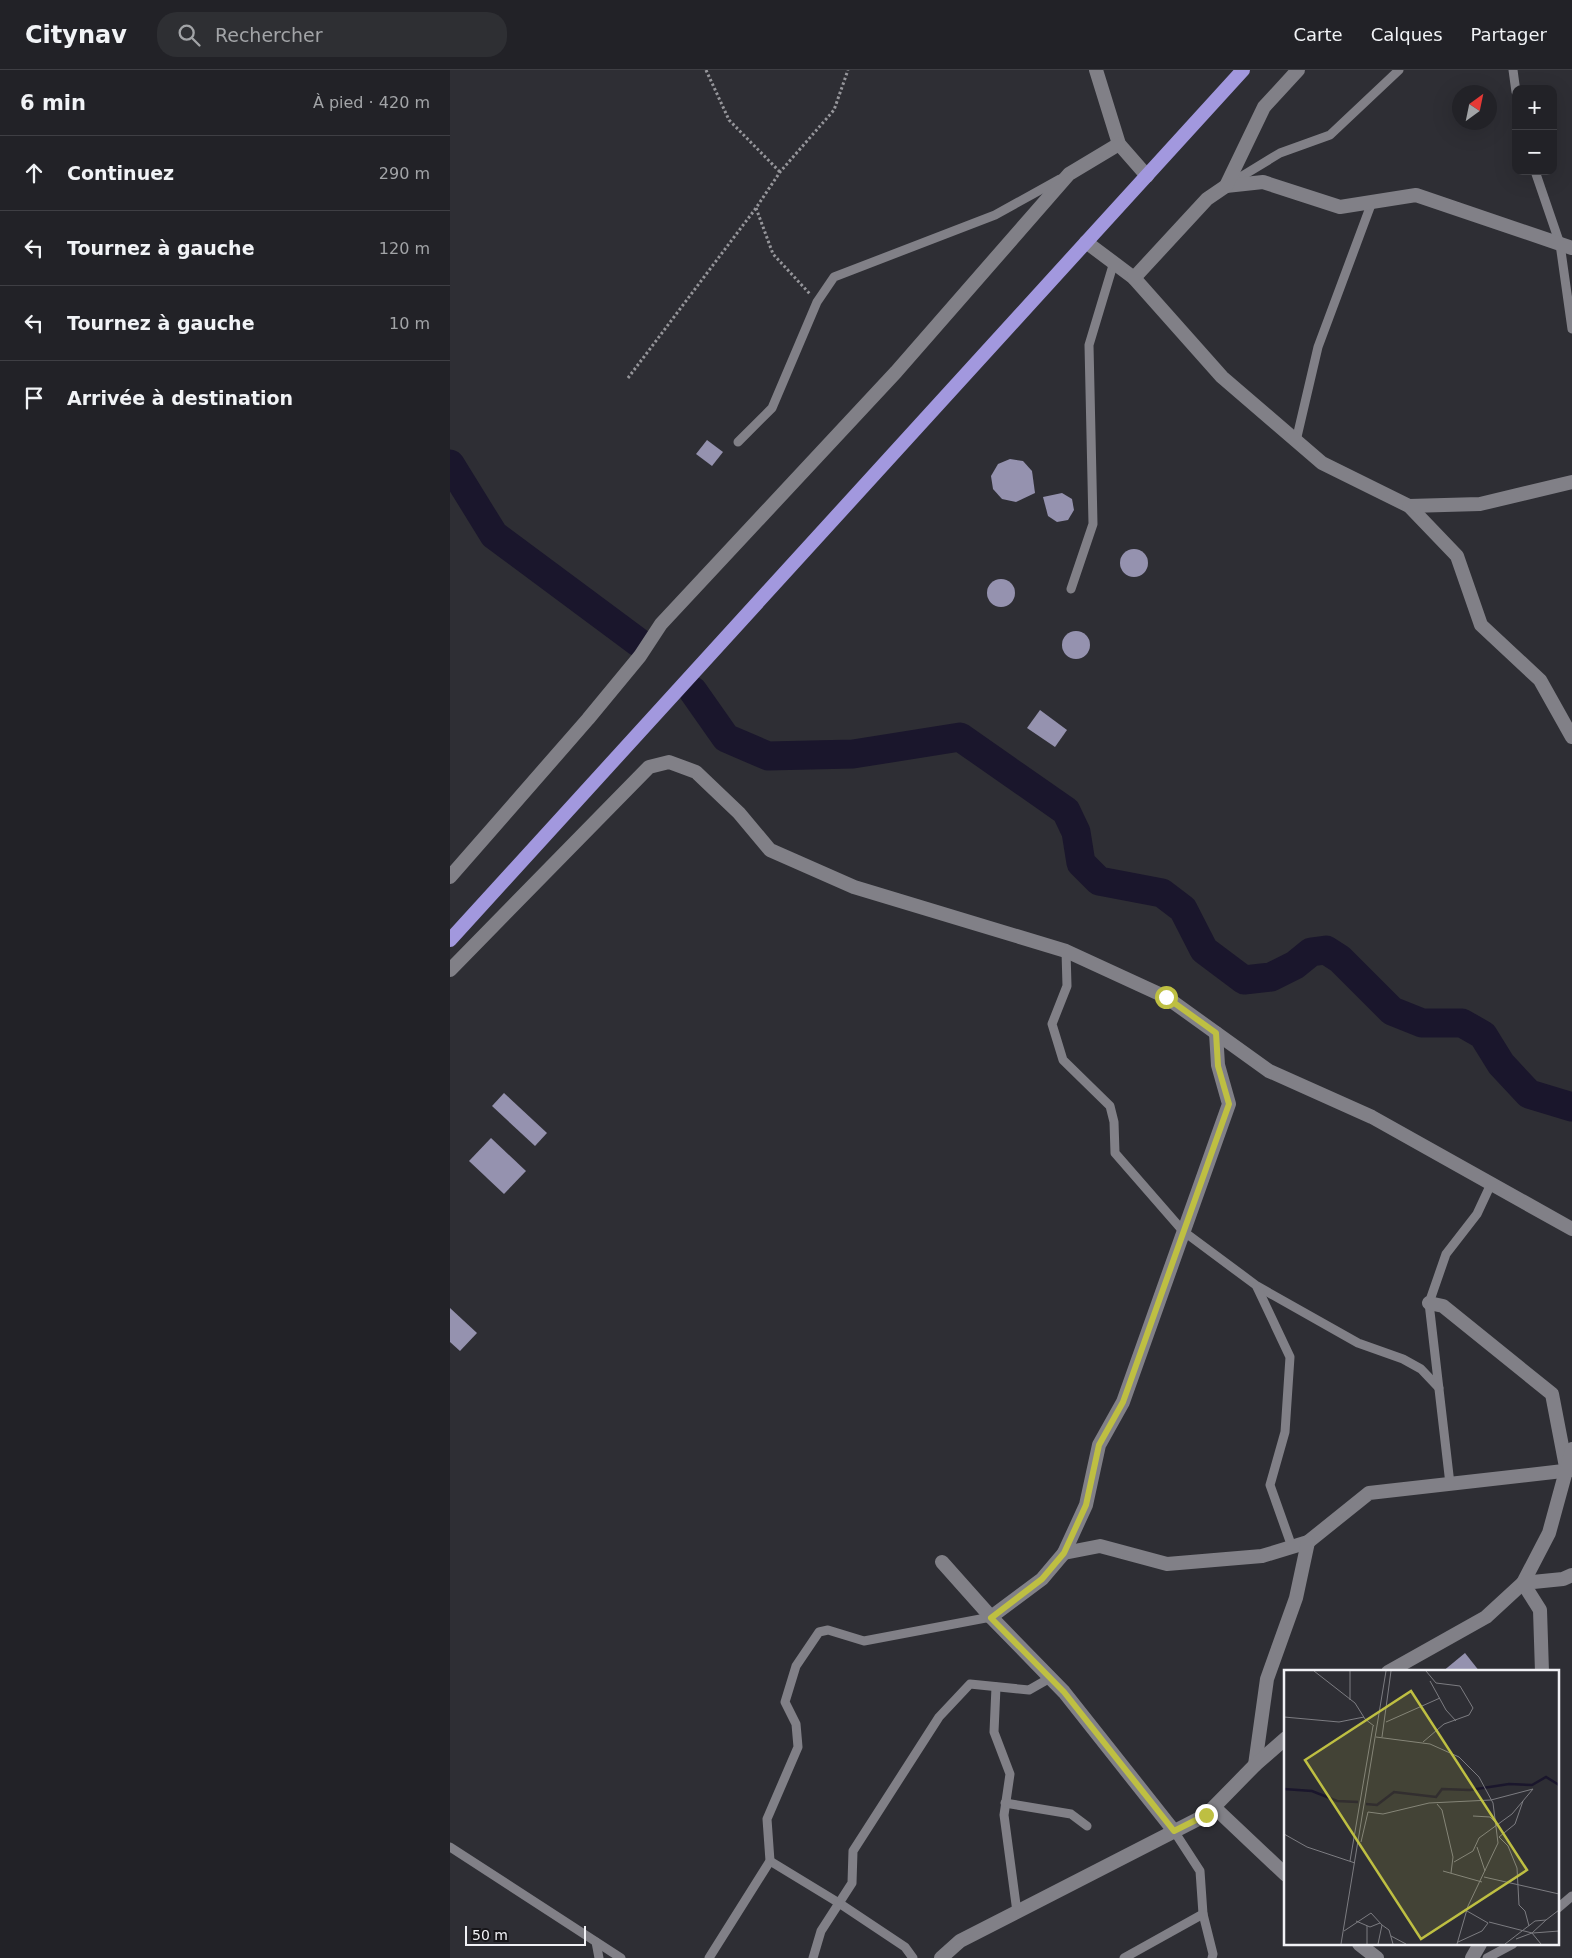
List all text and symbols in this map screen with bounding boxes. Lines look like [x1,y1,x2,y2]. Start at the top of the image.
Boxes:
search box [157,12,507,57]
text: Citynav [25,21,127,49]
icon: search [175,21,203,49]
text: Rechercher [215,24,323,46]
text: Carte [1294,24,1343,45]
text: Calques [1371,24,1443,45]
text: Partager [1471,24,1547,45]
north arrow [1452,85,1497,130]
map controls [1512,85,1557,175]
button: + [1512,85,1557,130]
text: 6 min [20,91,86,115]
text: À pied · 420 m [313,93,430,112]
button: − [1512,130,1557,175]
icon: ahead [20,159,48,187]
text: Continuez [67,162,174,184]
text: 290 m [379,164,430,183]
icon: left [20,234,48,262]
text: Tournez à gauche [67,237,255,259]
text: 120 m [379,239,430,258]
icon: left [20,309,48,337]
text: Tournez à gauche [67,312,255,334]
text: 10 m [389,314,430,333]
icon: arrive [20,384,48,412]
text: Arrivée à destination [67,387,293,409]
route start [1155,986,1178,1009]
inset map [1284,1670,1560,1946]
route end [1195,1804,1218,1827]
scale bar [465,1923,586,1946]
text: 50 m [472,1927,508,1943]

